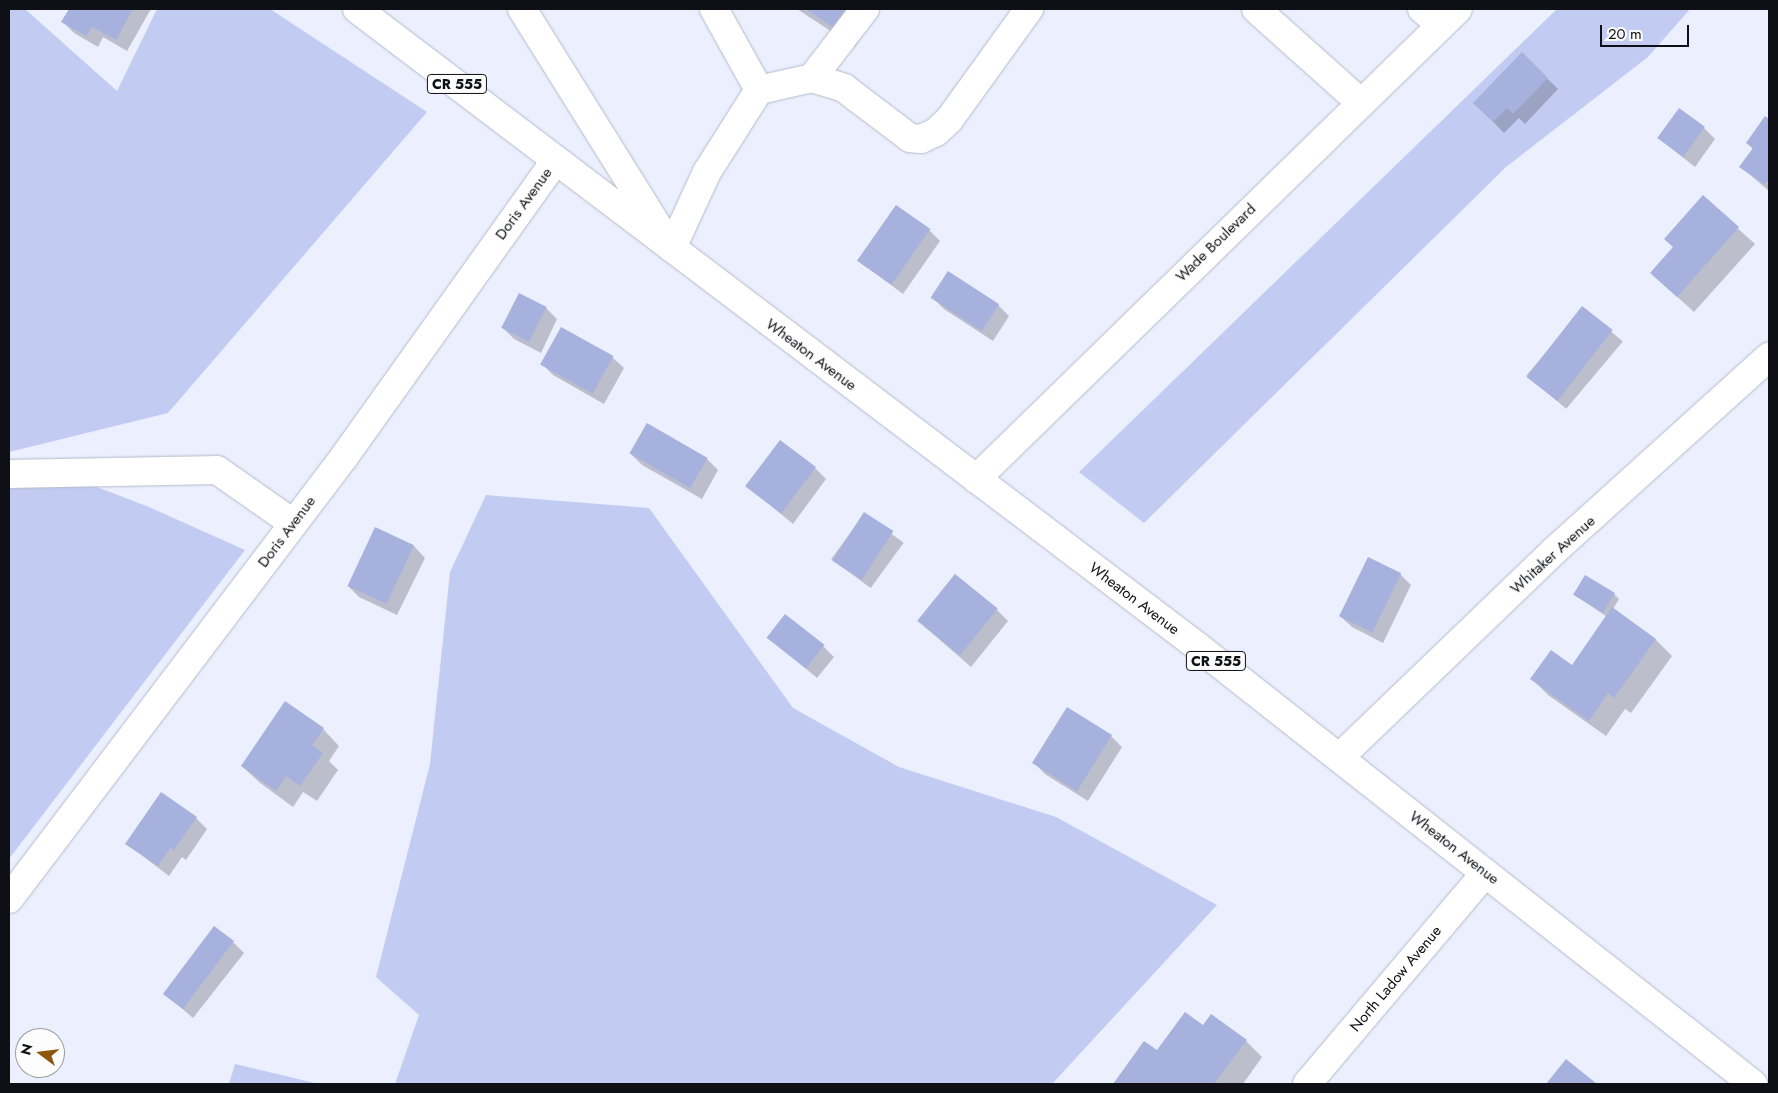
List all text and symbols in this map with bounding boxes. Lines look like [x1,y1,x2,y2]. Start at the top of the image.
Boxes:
scale bar [1603,15,1692,47]
text: 20 m [1608,23,1642,45]
road number: CR 555 [426,72,488,96]
street label: Doris Avenue [492,164,556,244]
street label: Wade Boulevard [1172,200,1260,286]
street label: Wheaton Avenue [762,315,860,395]
street label: Doris Avenue [254,493,320,571]
street label: Whitaker Avenue [1507,512,1599,598]
street label: Wheaton Avenue [1085,559,1183,639]
road number: CR 555 [1185,649,1247,672]
street label: Wheaton Avenue [1406,807,1502,889]
street label: North Ladow Avenue [1346,922,1446,1036]
north arrow [15,1028,65,1078]
text: N [15,1041,38,1057]

